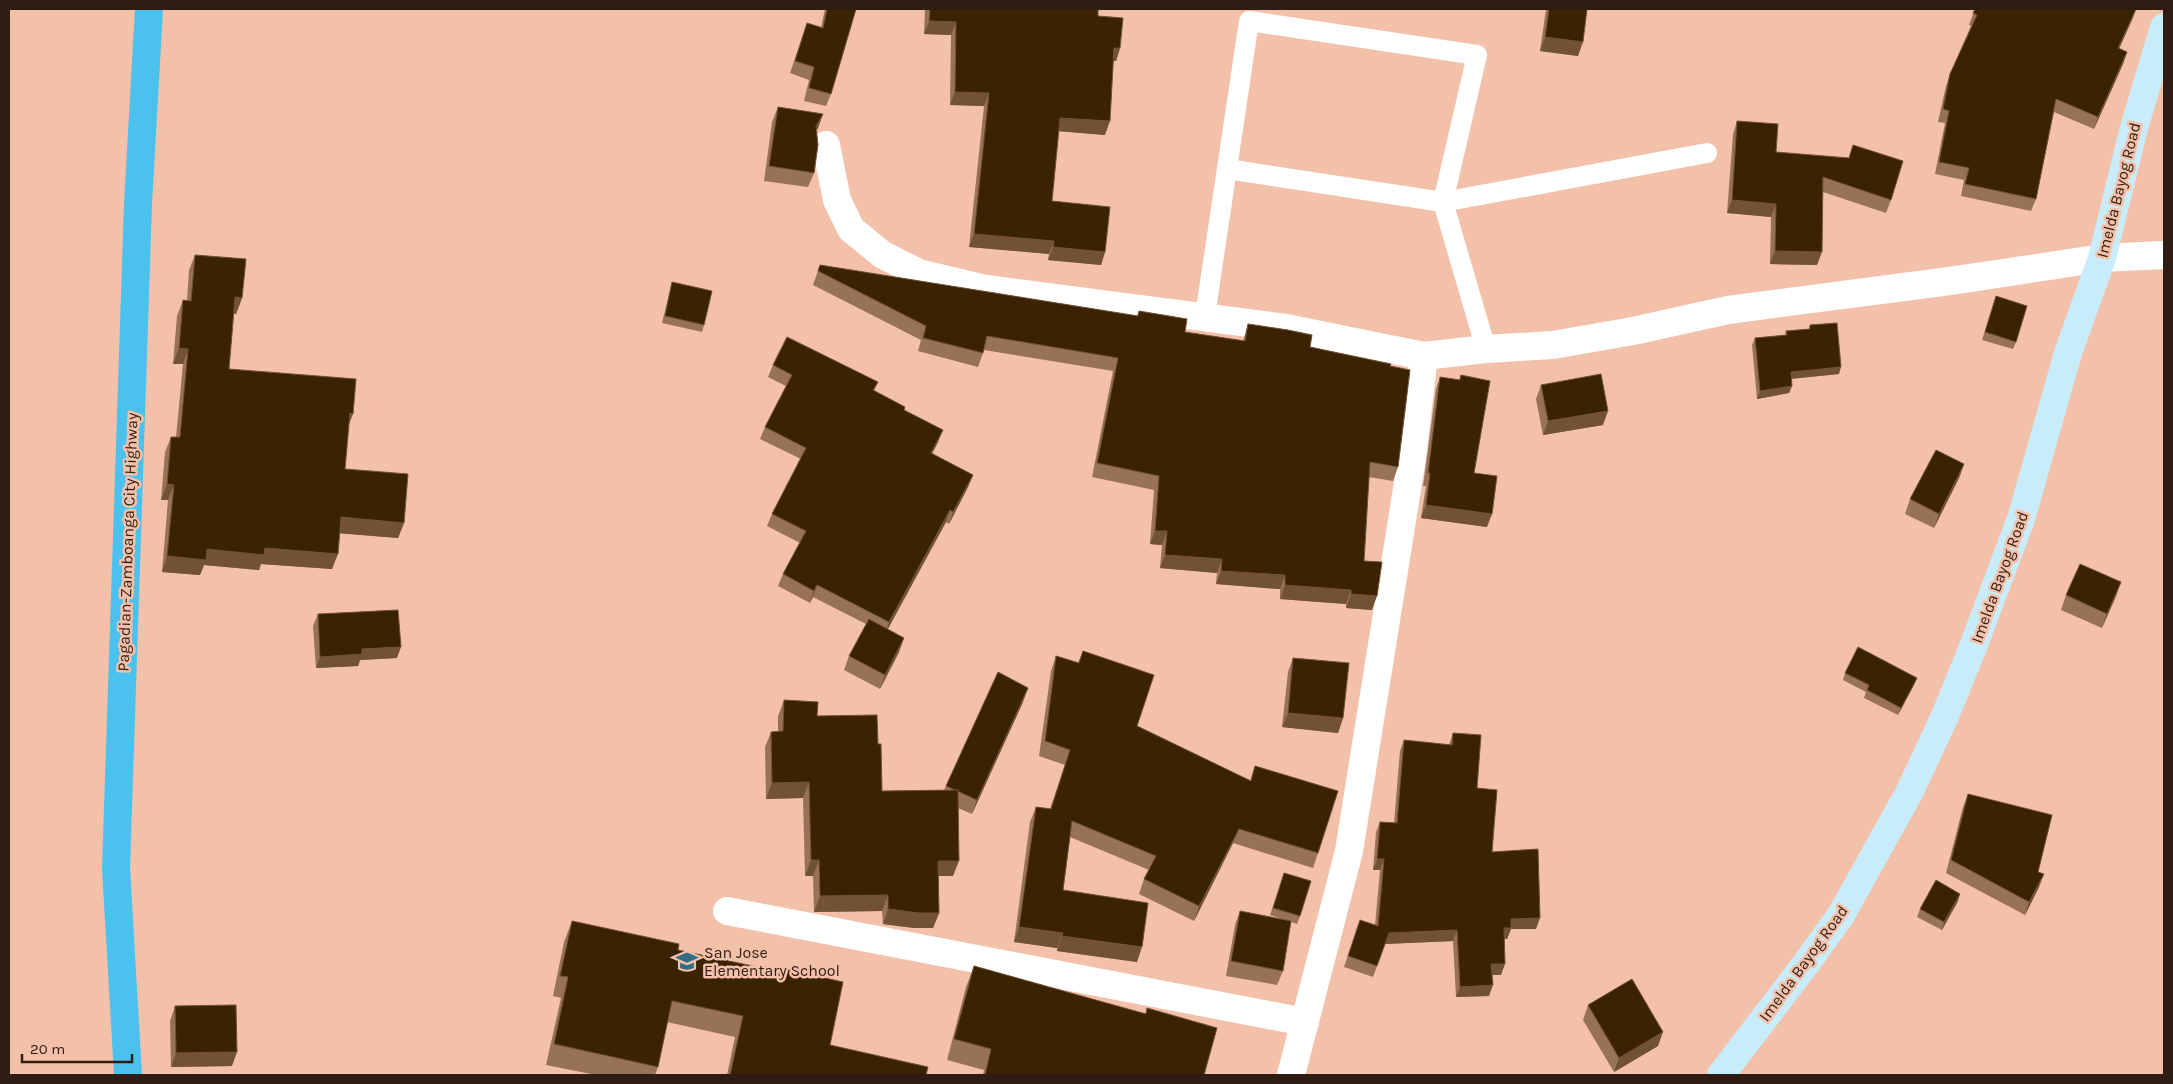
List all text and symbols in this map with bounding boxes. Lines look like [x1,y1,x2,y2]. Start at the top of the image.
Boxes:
street label: Imelda Bayog Road [2092,120,2144,260]
street label: Pagadian-Zamboanga City Highway [113,412,142,672]
street label: Imelda Bayog Road [1967,509,2032,646]
street label: Imelda Bayog Road [1755,902,1852,1025]
place label: San Jose Elementary School [704,943,840,980]
school or university icon: San Jose Elementary School [674,948,700,974]
scale bar [22,1032,132,1064]
text: 20 m [30,1040,65,1058]

